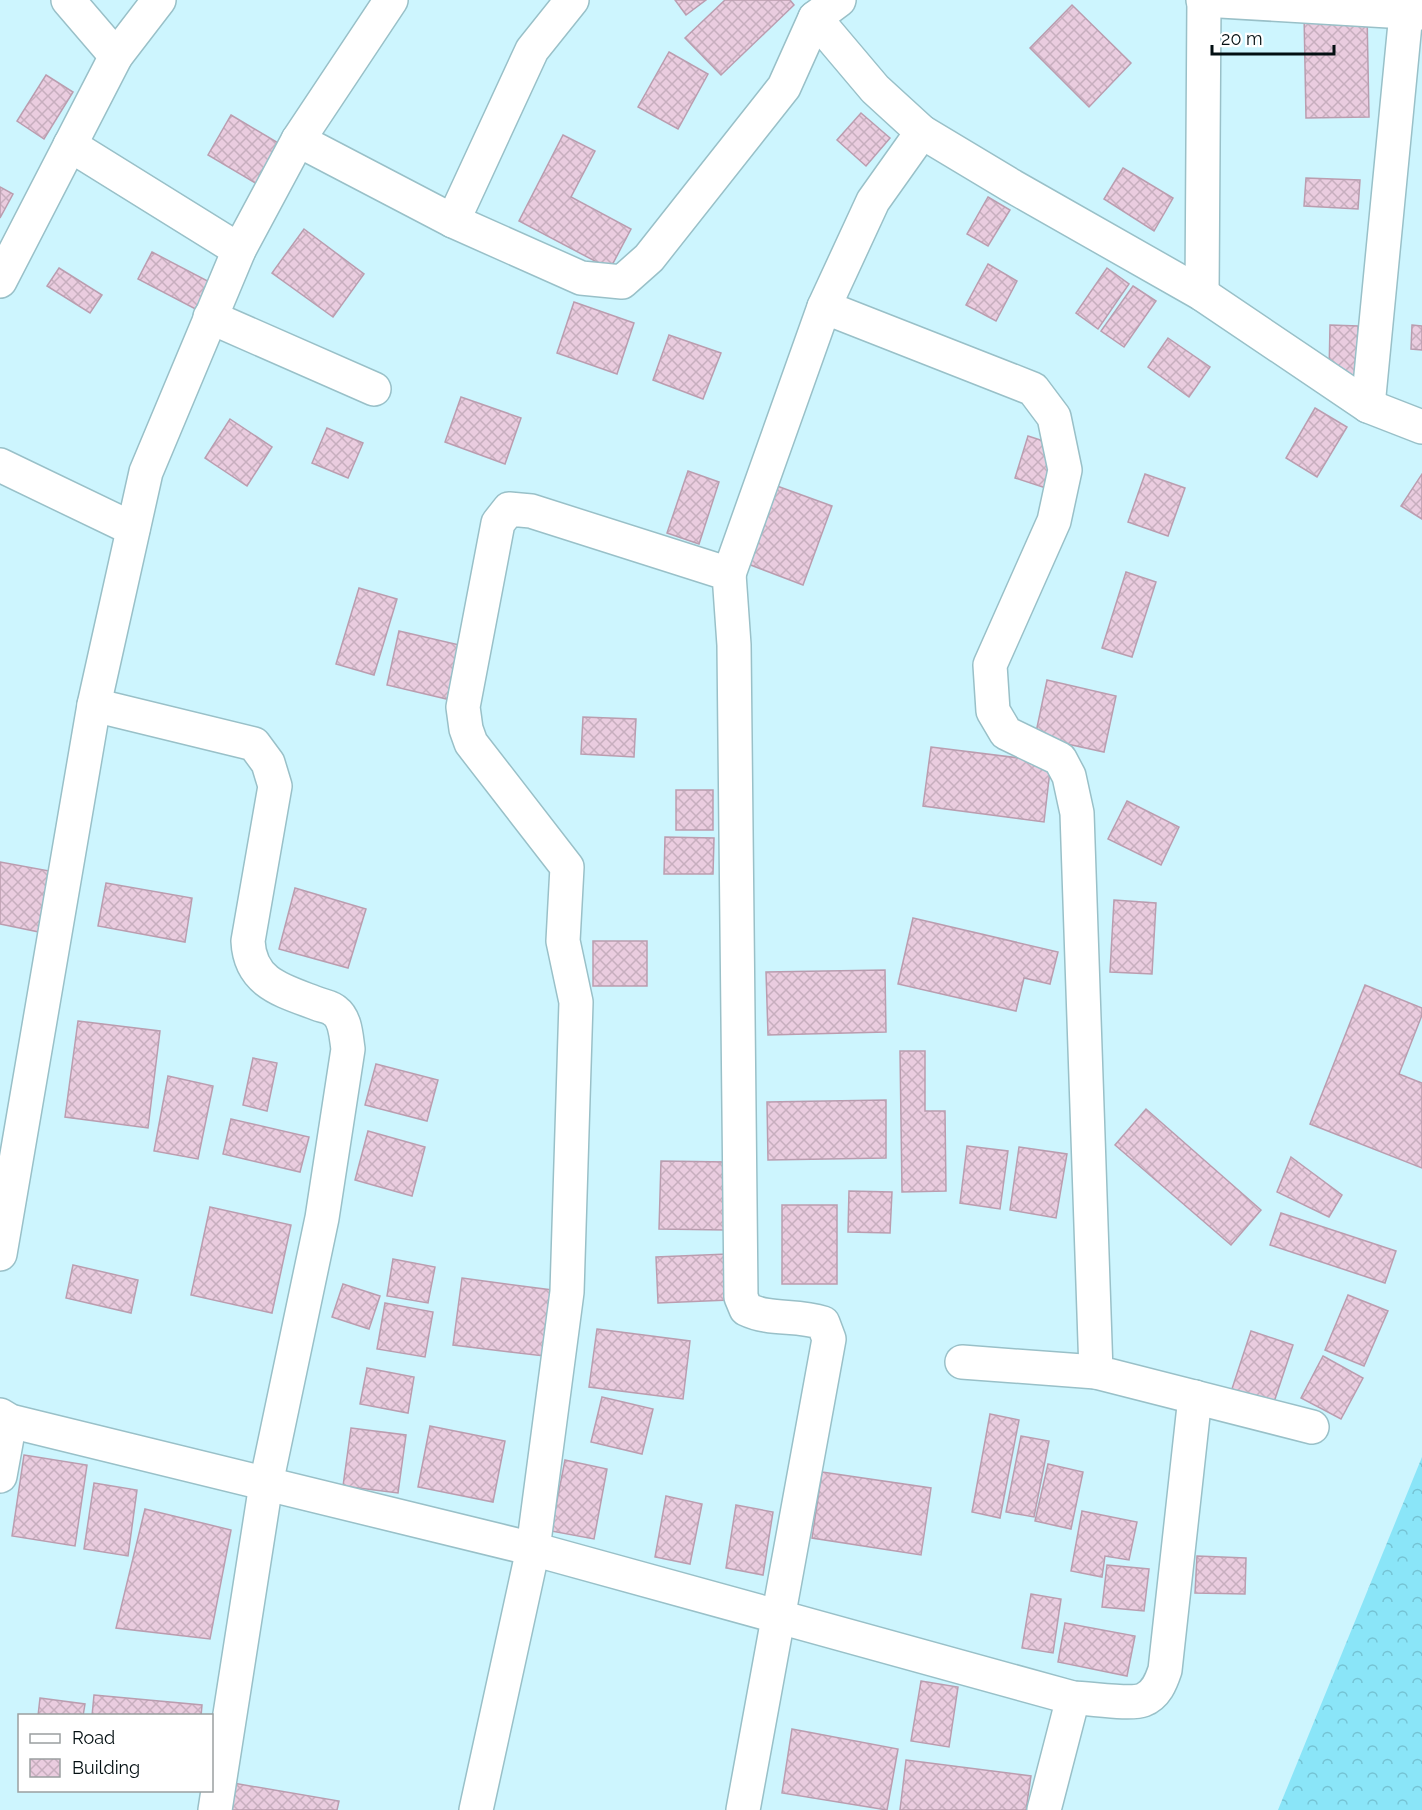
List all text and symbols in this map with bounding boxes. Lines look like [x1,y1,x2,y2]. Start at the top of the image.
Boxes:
scale bar [1212,18,1334,56]
text: 20 m [1221,28,1263,49]
legend [18,1714,213,1792]
text: Road [72,1727,115,1748]
text: Building [72,1757,140,1778]

